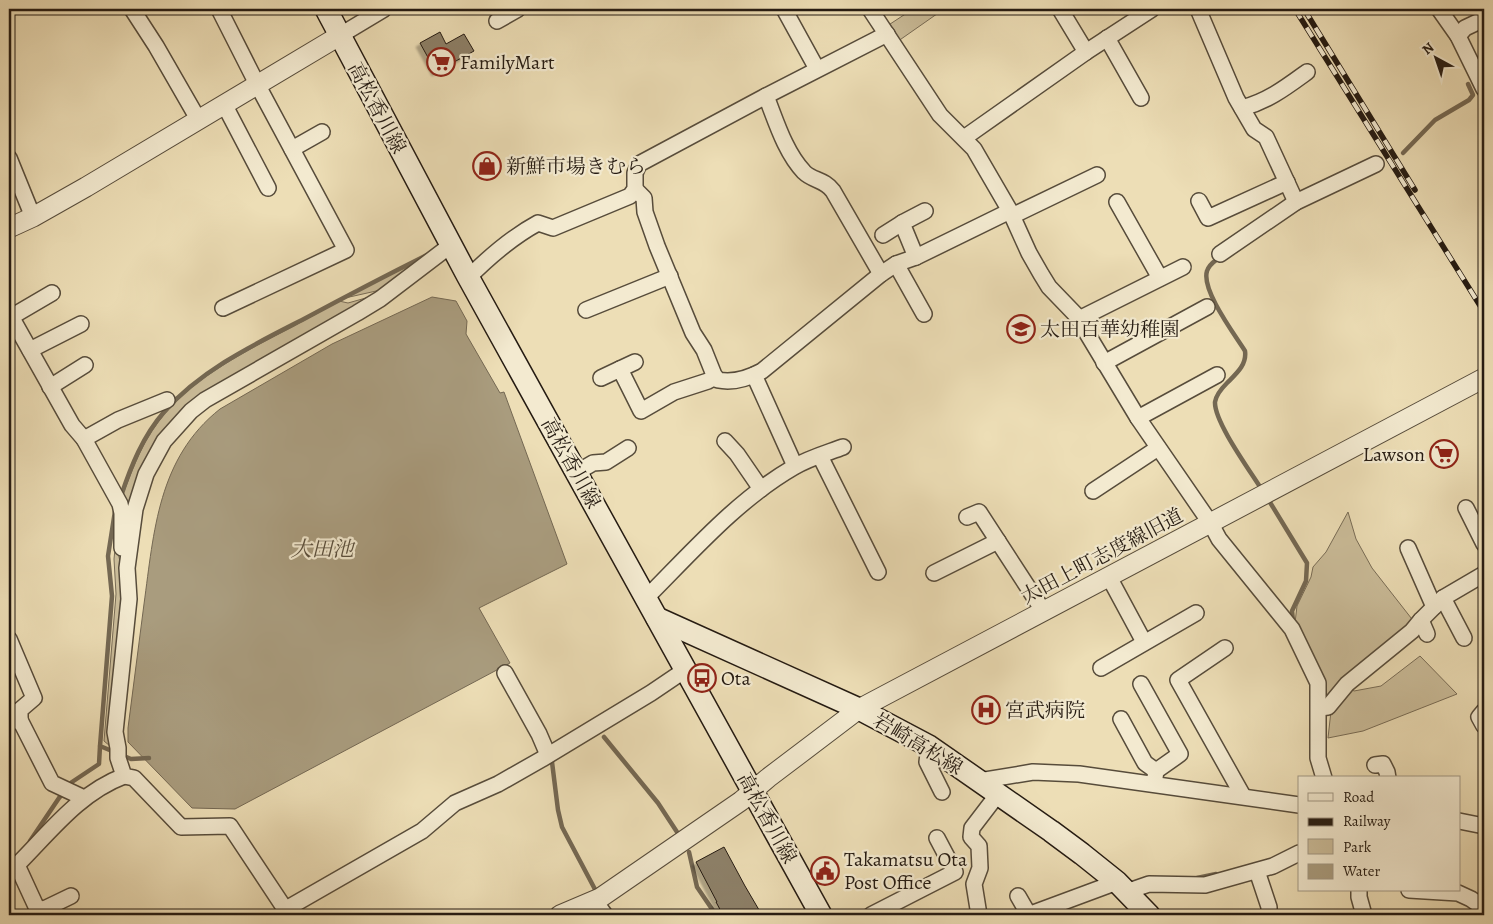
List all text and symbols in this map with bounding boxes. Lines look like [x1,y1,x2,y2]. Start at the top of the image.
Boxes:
north arrow [1410,32,1460,82]
text: N [1418,38,1438,59]
supermarket icon: FamilyMart [426,47,456,77]
place label: FamilyMart [460,49,555,76]
street label: 高松香川線 [342,58,412,158]
shop icon: 新鮮市場きむら [472,151,502,181]
place label: 新鮮市場きむら [506,153,646,180]
school or university icon: 太田百華幼稚園 [1006,314,1036,344]
place label: 太田百華幼稚園 [1040,316,1180,343]
street label: 高松香川線 [535,413,607,513]
supermarket icon: Lawson [1429,439,1459,469]
place label: Lawson [1363,441,1425,468]
street label: 太田上町志度線旧道 [1016,502,1188,610]
water label: 大田池 [291,535,355,563]
bus stop icon: Ota [687,663,717,693]
place label: Ota [721,665,751,692]
hospital icon: 宮武病院 [971,695,1001,725]
place label: 宮武病院 [1005,697,1085,724]
street label: 岩崎高松線 [868,707,968,781]
street label: 高松香川線 [731,768,803,868]
legend [1298,776,1460,892]
text: Road [1343,787,1375,807]
text: Railway [1343,811,1391,831]
text: Park [1343,837,1372,857]
place label: Takamatsu Ota Post Office [844,846,968,896]
public building icon: Takamatsu Ota Post Office [810,856,840,886]
text: Water [1342,861,1380,881]

